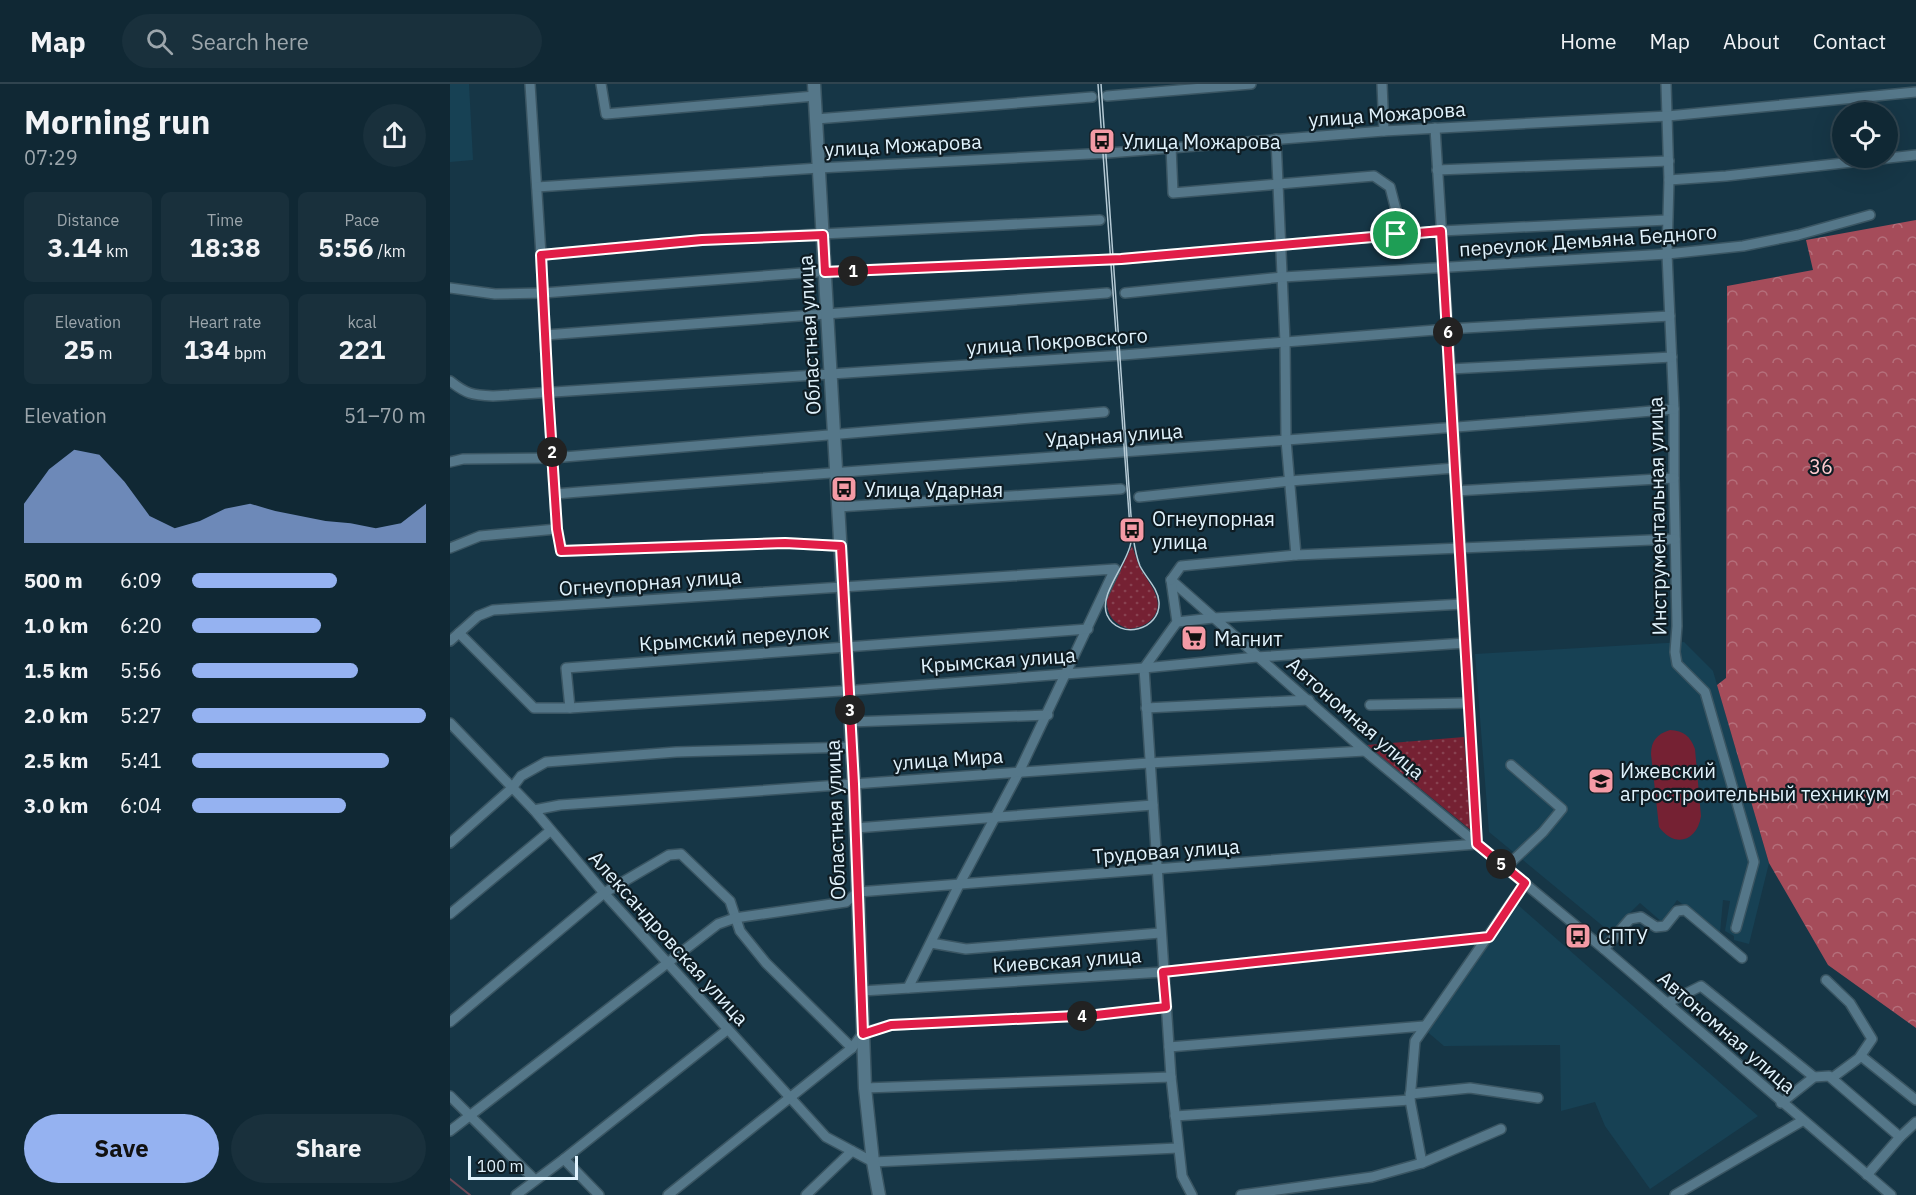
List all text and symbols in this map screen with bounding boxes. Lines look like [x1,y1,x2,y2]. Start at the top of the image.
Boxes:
search box [122,14,542,68]
text: Map [30,23,86,60]
icon: search [143,25,176,58]
text: Search here [191,27,309,56]
text: Home [1560,27,1617,55]
text: Map [1650,27,1690,55]
text: About [1723,27,1780,55]
text: Contact [1813,27,1886,55]
street label: улица Можарова [1307,95,1467,133]
text: Morning run [24,100,210,143]
map controls [1832,102,1898,168]
button: locate [1832,102,1898,168]
button: share [363,104,426,167]
bus stop icon: Улица Можарова [1087,126,1117,156]
street label: улица Можарова [824,127,983,163]
place label: Улица Можарова [1122,128,1281,155]
text: 07:29 [24,144,78,171]
pin [1370,208,1421,259]
text: Distance [57,210,119,230]
text: Time [207,210,243,230]
text: Pace [345,210,379,230]
icon: arrive [1379,217,1412,250]
street label: переулок Демьяна Бедного [1458,218,1718,262]
text: 3.14 [47,230,102,264]
text: 18:38 [190,230,260,264]
text: 5:56 [318,230,374,264]
text: km [102,241,129,261]
text: /km [374,241,406,261]
street label: Областная улица [791,254,827,416]
pin: 1 [838,256,868,286]
text: 1 [848,261,858,281]
text: Elevation [55,312,121,332]
text: Heart rate [189,312,261,332]
text: kcal [347,312,377,332]
pin: 6 [1433,317,1463,347]
street label: улица Покровского [965,321,1149,361]
text: 6 [1443,322,1453,342]
text: 25 [64,332,95,366]
text: 134 [183,332,230,366]
text: 221 [339,332,385,366]
text: m [95,343,112,363]
text: bpm [230,343,267,363]
street label: Инструментальная улица [1641,396,1673,636]
text: Elevation [24,402,107,429]
text: 51–70 m [344,402,426,429]
street label: Ударная улица [1044,417,1184,453]
pin: 2 [537,437,567,467]
text: 2 [547,442,557,462]
park label: 36 [1809,453,1833,480]
bus stop icon: Улица Ударная [829,474,859,504]
place label: Улица Ударная [864,476,1003,503]
place label: Огнеупорная улица [1152,505,1275,555]
bus stop icon: Огнеупорная улица [1117,515,1147,545]
street label: Огнеупорная улица [558,562,743,602]
text: 500 m [24,567,83,594]
text: 6:09 [120,567,162,594]
text: 1.0 km [24,612,88,639]
text: 6:20 [120,612,162,639]
street label: Крымский переулок [638,617,830,657]
supermarket icon: Магнит [1179,623,1209,653]
place label: Магнит [1214,625,1283,652]
street label: Крымская улица [919,641,1077,679]
street label: Автономная улица [1281,651,1431,786]
text: 1.5 km [24,657,88,684]
text: 5:56 [120,657,162,684]
pin: 3 [835,695,865,725]
text: 3 [845,700,855,720]
text: 2.0 km [24,702,88,729]
text: 5:27 [120,702,162,729]
street label: Областная улица [819,739,851,901]
street label: улица Мира [892,742,1004,776]
text: 2.5 km [24,747,88,774]
text: 5:41 [120,747,162,774]
place label: Ижевский агростроительный техникум [1620,757,1889,807]
school or university icon: Ижевский агростроительный техникум [1586,766,1616,796]
text: 3.0 km [24,792,88,819]
text: 6:04 [120,792,162,819]
street label: Трудовая улица [1092,832,1241,870]
street label: Александровская улица [583,845,755,1032]
pin: 5 [1486,849,1516,879]
text: 5 [1496,854,1506,874]
bus stop icon: СПТУ [1563,921,1593,951]
place label: СПТУ [1598,923,1648,950]
street label: Киевская улица [992,941,1143,979]
street label: Автономная улица [1652,965,1802,1100]
pin: 4 [1067,1001,1097,1031]
text: 4 [1077,1006,1087,1026]
button: Save [24,1114,219,1183]
button: Share [231,1114,426,1183]
scale bar [468,1153,578,1180]
text: 100 m [477,1156,524,1176]

